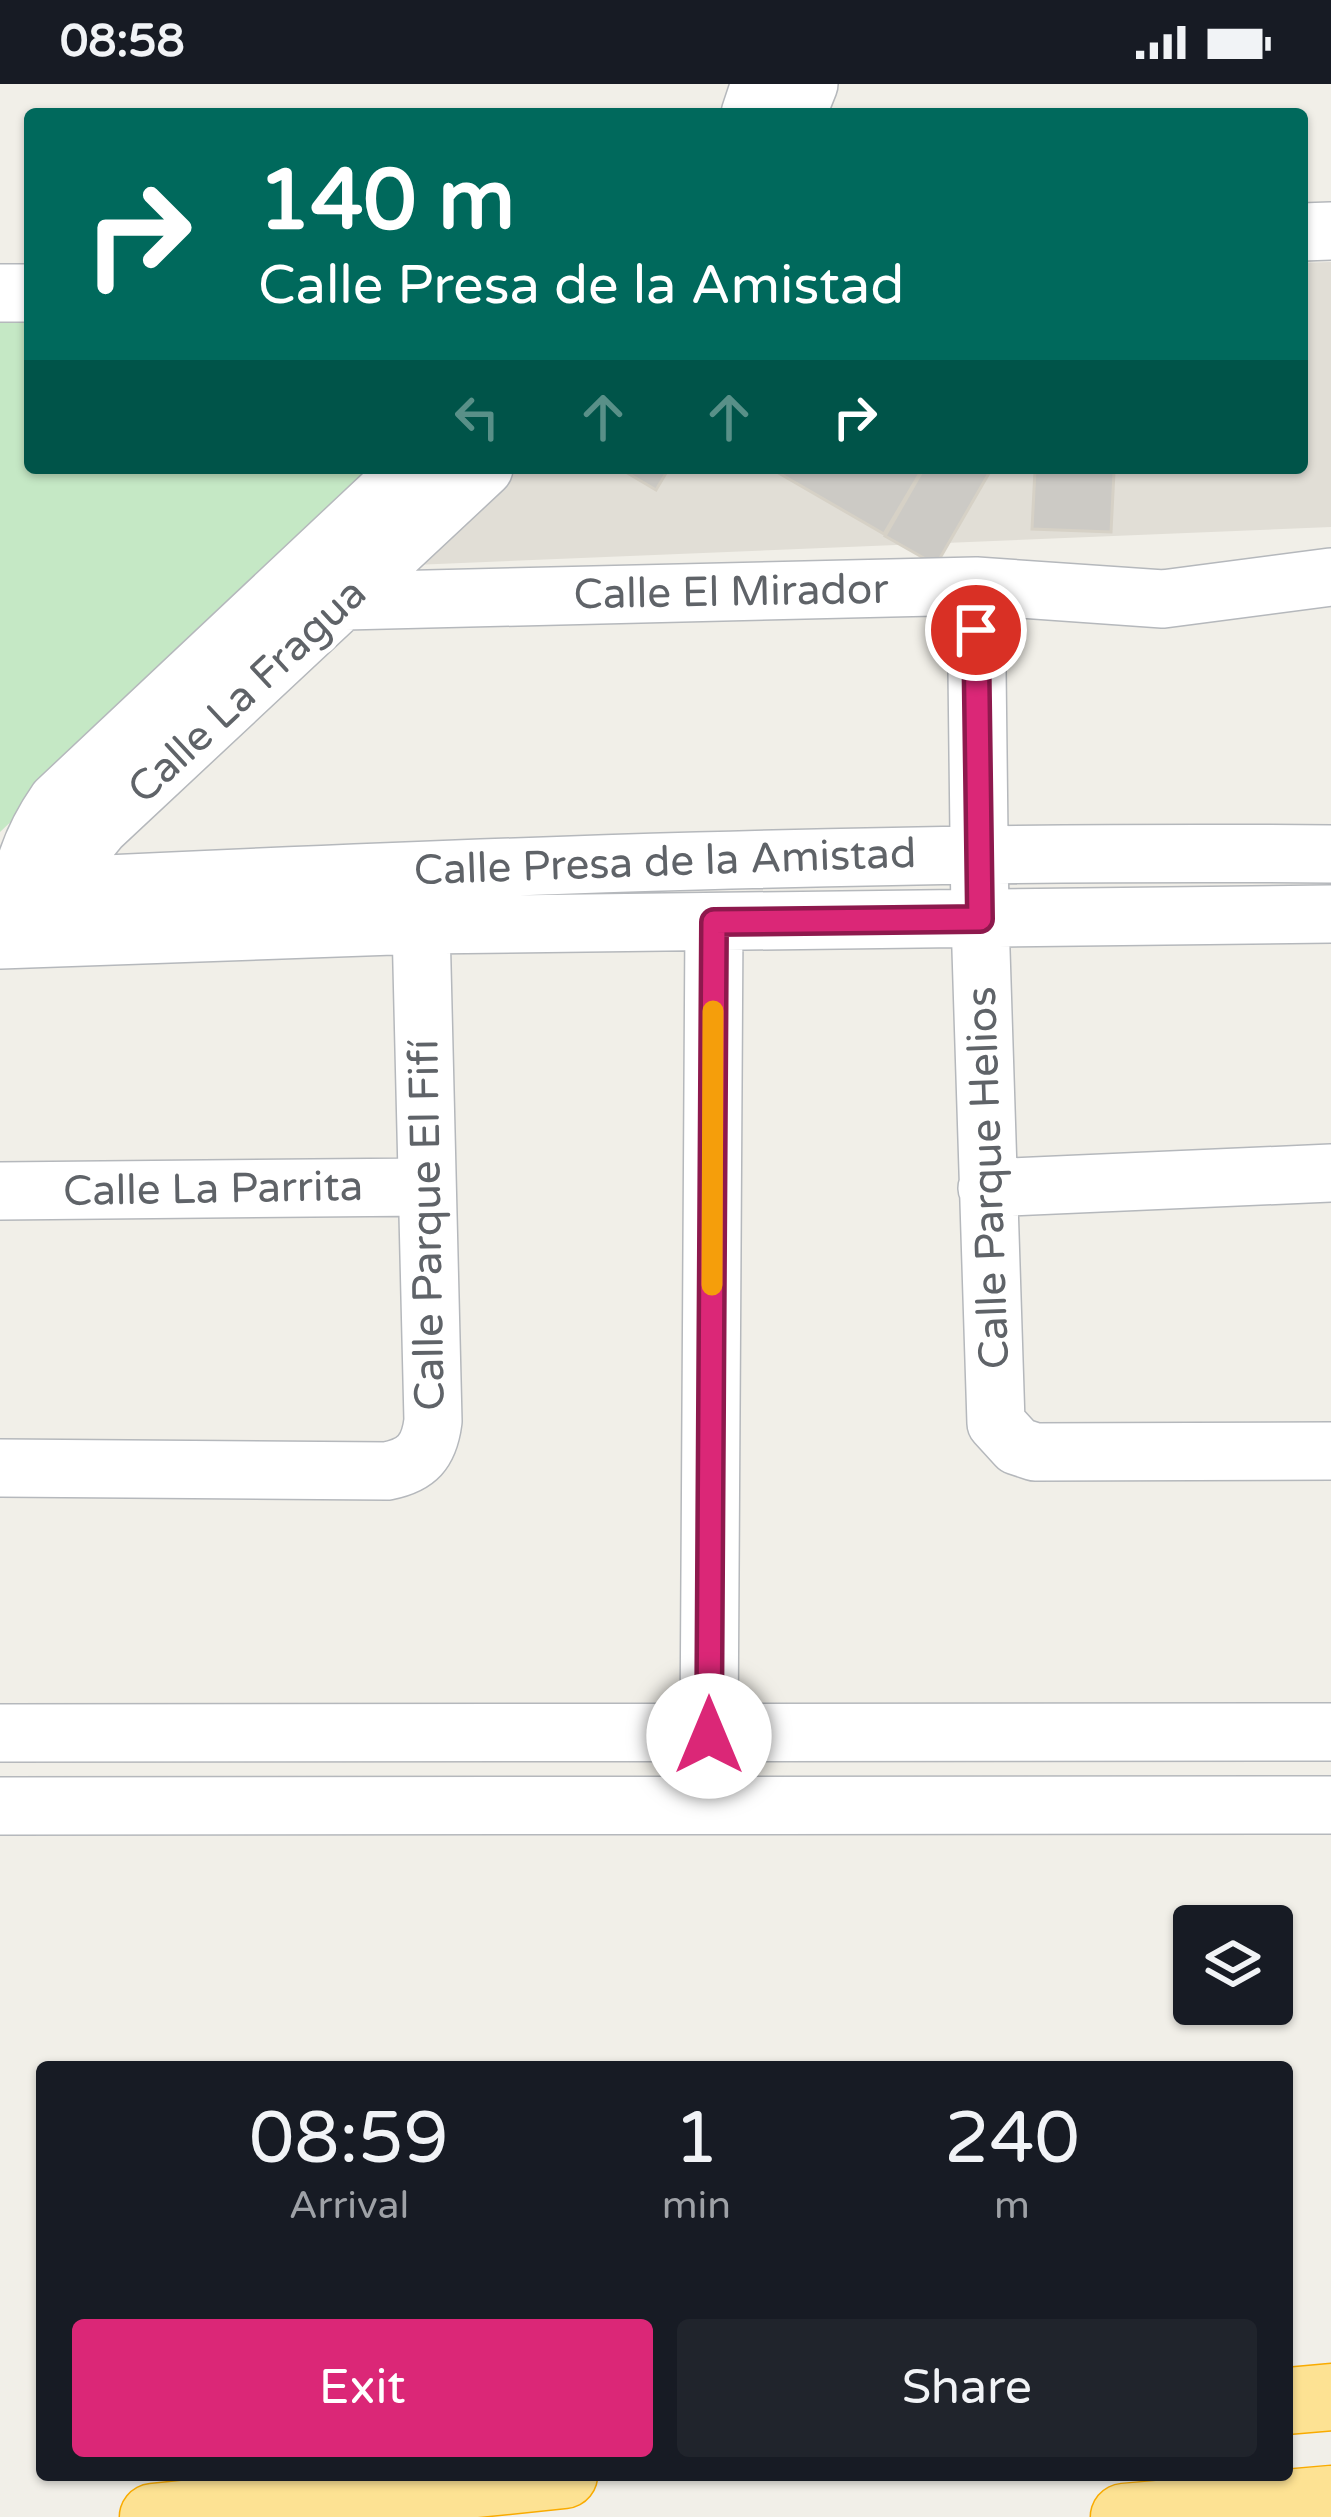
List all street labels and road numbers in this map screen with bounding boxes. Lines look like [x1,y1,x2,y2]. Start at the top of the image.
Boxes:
street label: Calle El Mirador [573,564,889,620]
street label: Calle La Fragua [117,568,377,814]
street label: Calle Presa de la Amistad [413,828,917,896]
street label: Calle Parque Helios [956,986,1020,1370]
street label: Calle Parque El Fifí [398,1039,456,1411]
street label: Calle La Parrita [63,1161,363,1217]

